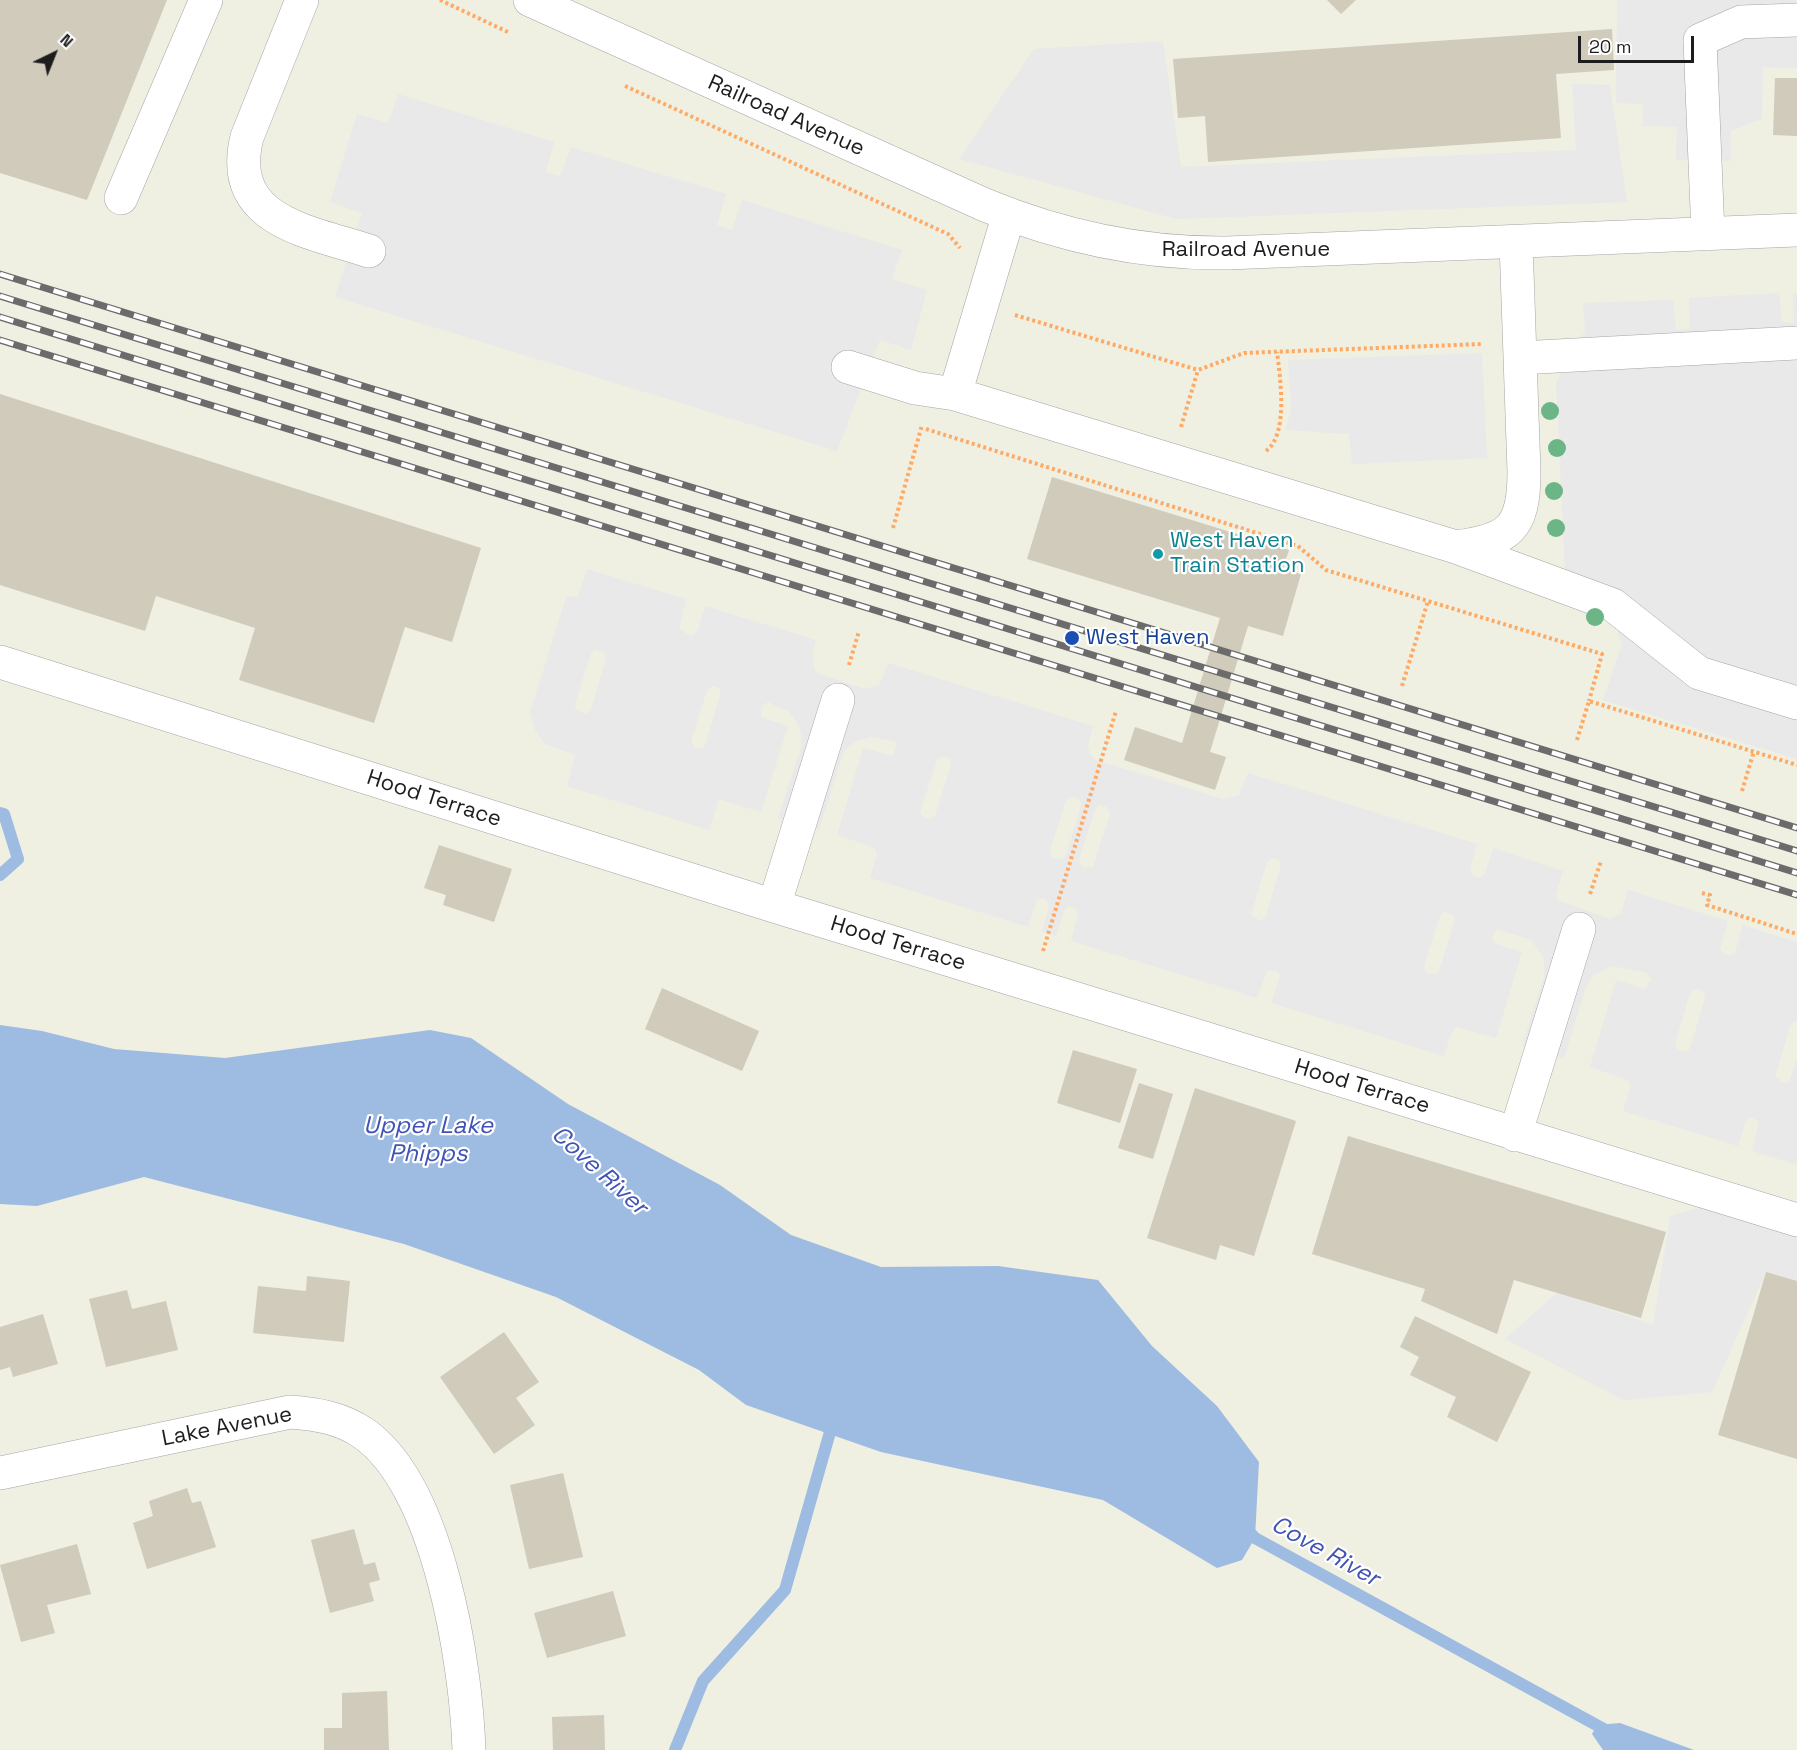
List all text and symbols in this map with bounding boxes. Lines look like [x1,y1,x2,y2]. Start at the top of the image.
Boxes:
north arrow [24,24,84,84]
scale bar [1581,24,1696,62]
text: N [56,29,78,52]
text: 20 m [1589,35,1632,58]
street label: Railroad Avenue [704,70,868,162]
street label: Railroad Avenue [1162,237,1330,263]
place label: West Haven Train Station [1170,528,1304,580]
marker: West Haven Train Station [1151,547,1165,561]
place label: West Haven [1086,625,1210,651]
marker: West Haven [1063,629,1081,647]
street label: Hood Terrace [363,765,505,833]
street label: Hood Terrace [827,911,969,977]
street label: Hood Terrace [1291,1054,1433,1120]
water label: Upper Lake Phipps [363,1112,493,1168]
water label: Cove River [545,1120,653,1222]
street label: Lake Avenue [160,1401,294,1453]
water label: Cove River [1266,1510,1384,1594]

